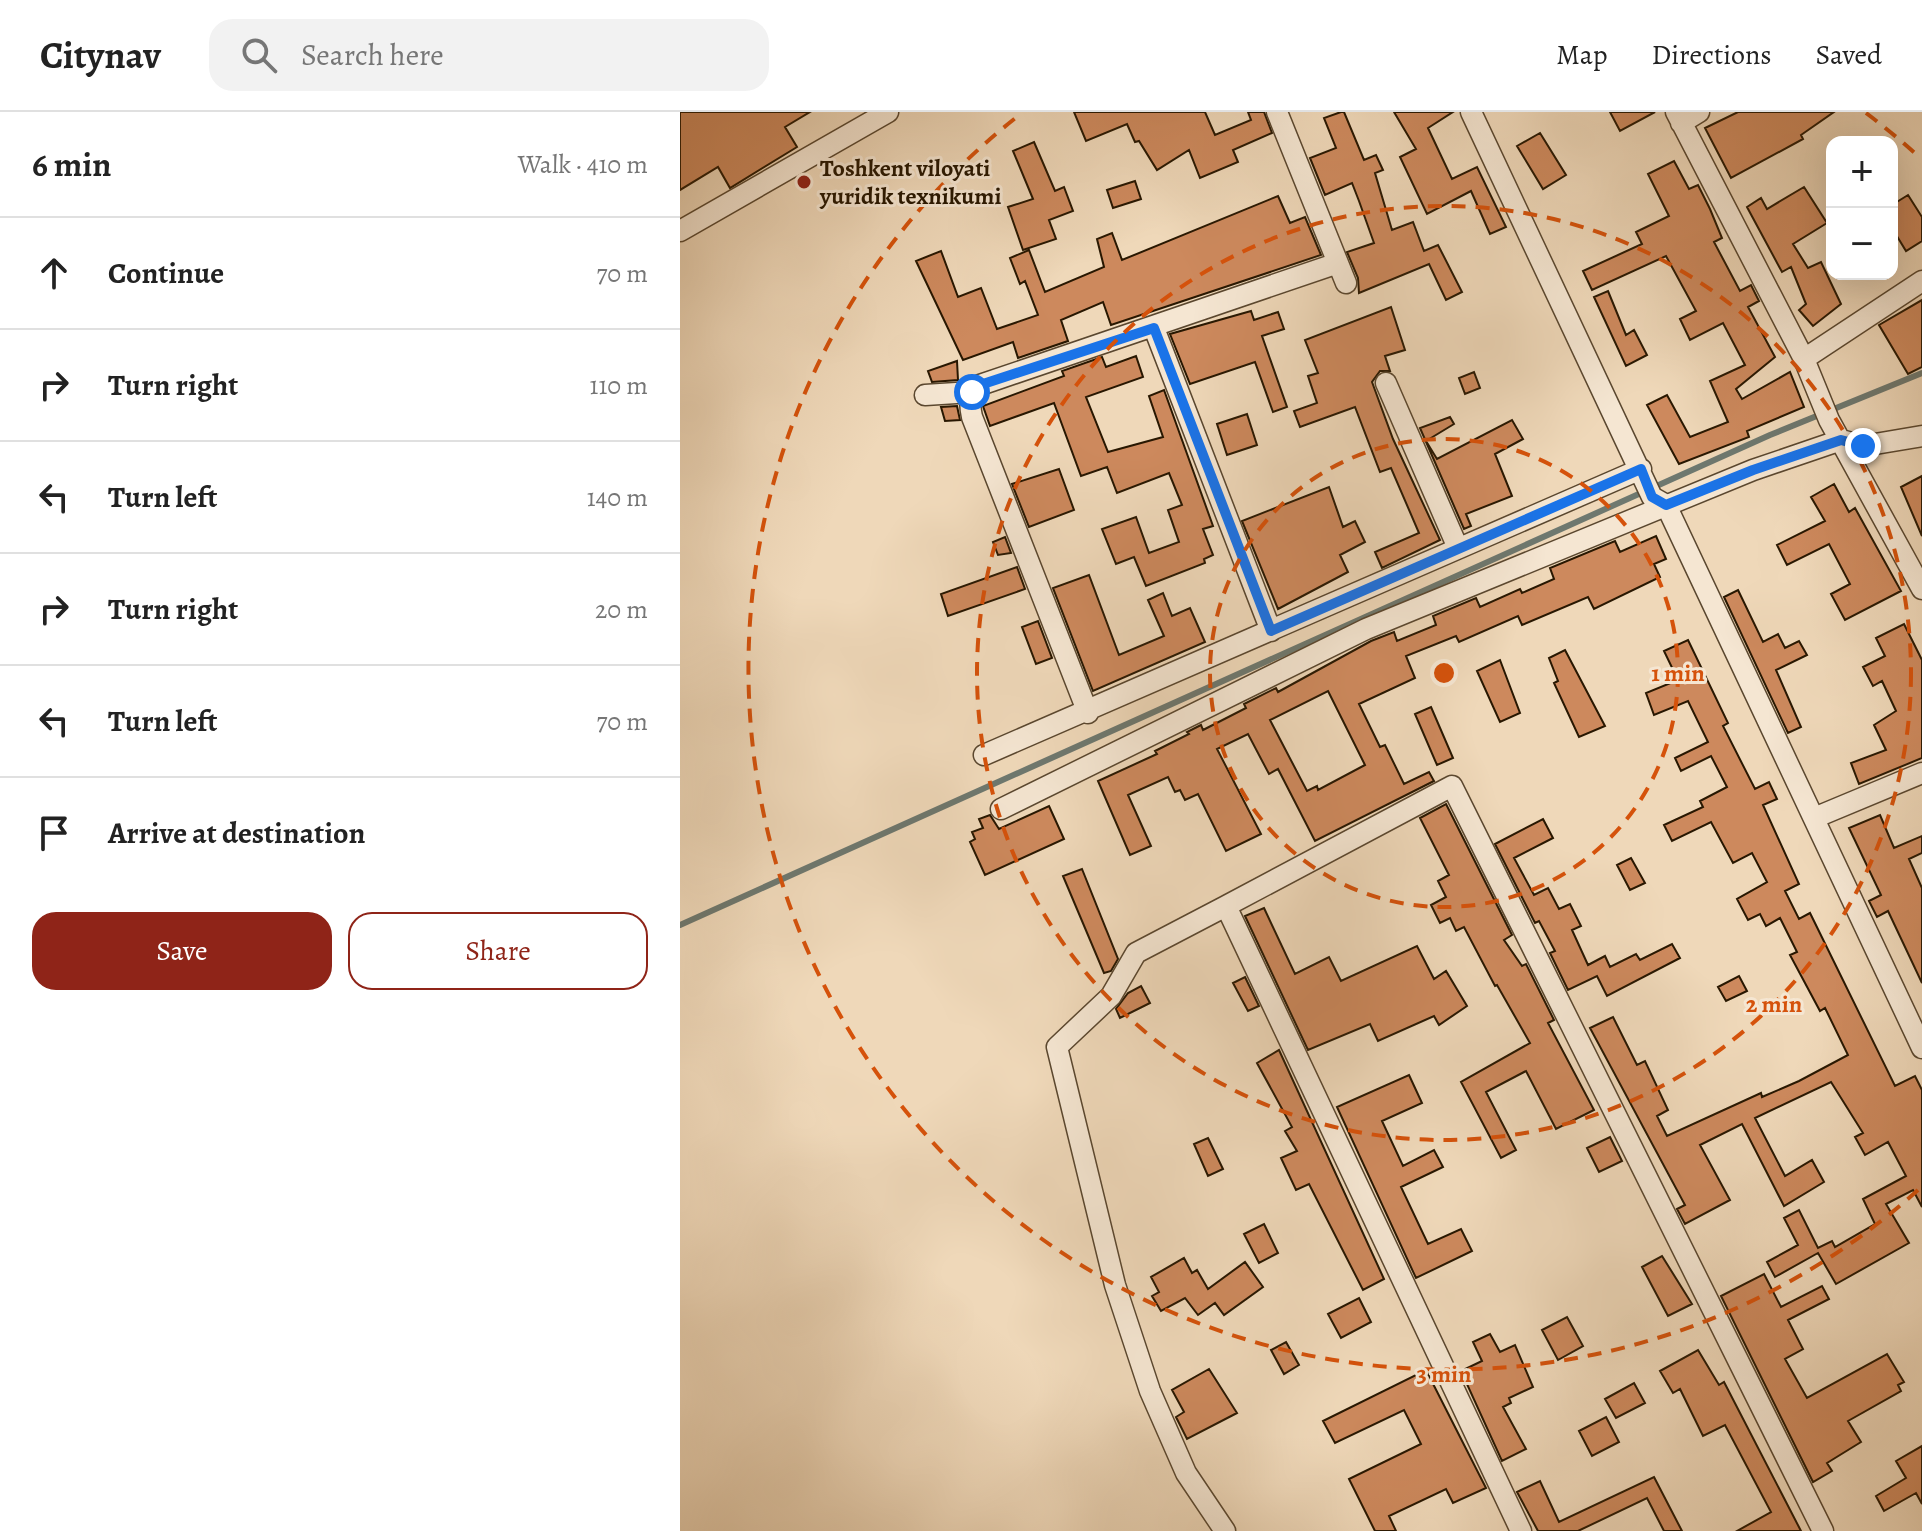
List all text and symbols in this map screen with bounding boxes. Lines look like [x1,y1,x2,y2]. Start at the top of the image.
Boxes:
search box [209,19,769,91]
text: Citynav [40,29,161,81]
icon: search [237,33,281,77]
text: Search here [301,35,444,75]
text: Map [1556,36,1607,74]
text: Directions [1651,36,1772,74]
text: Saved [1816,36,1882,74]
map controls [1826,136,1898,280]
button: + [1826,136,1898,208]
text: 6 min [32,141,111,188]
text: Walk · 410 m [518,147,648,182]
place label: Toshkent viloyati yuridik texnikumi [819,152,1001,212]
marker: Toshkent viloyati yuridik texnikumi [795,173,813,191]
button: − [1826,208,1898,280]
icon: ahead [32,251,76,295]
text: Continue [108,253,224,293]
text: 70 m [596,256,648,291]
icon: right [32,363,76,407]
text: Turn right [108,365,238,405]
text: 110 m [590,368,648,403]
route start [954,374,990,410]
route end [1845,428,1881,464]
icon: left [32,475,76,519]
text: Turn left [108,477,217,517]
text: 140 m [587,480,648,515]
icon: right [32,587,76,631]
text: Turn right [108,589,238,629]
text: 20 m [595,592,648,627]
text: 1 min [1651,657,1705,689]
centre of rings [1430,659,1458,687]
icon: left [32,699,76,743]
text: Turn left [108,701,217,741]
text: 70 m [596,704,648,739]
icon: arrive [32,811,76,855]
text: Arrive at destination [108,813,365,853]
button: Save [32,912,332,990]
button: Share [348,912,648,990]
text: 2 min [1746,988,1803,1020]
text: 3 min [1416,1358,1472,1390]

